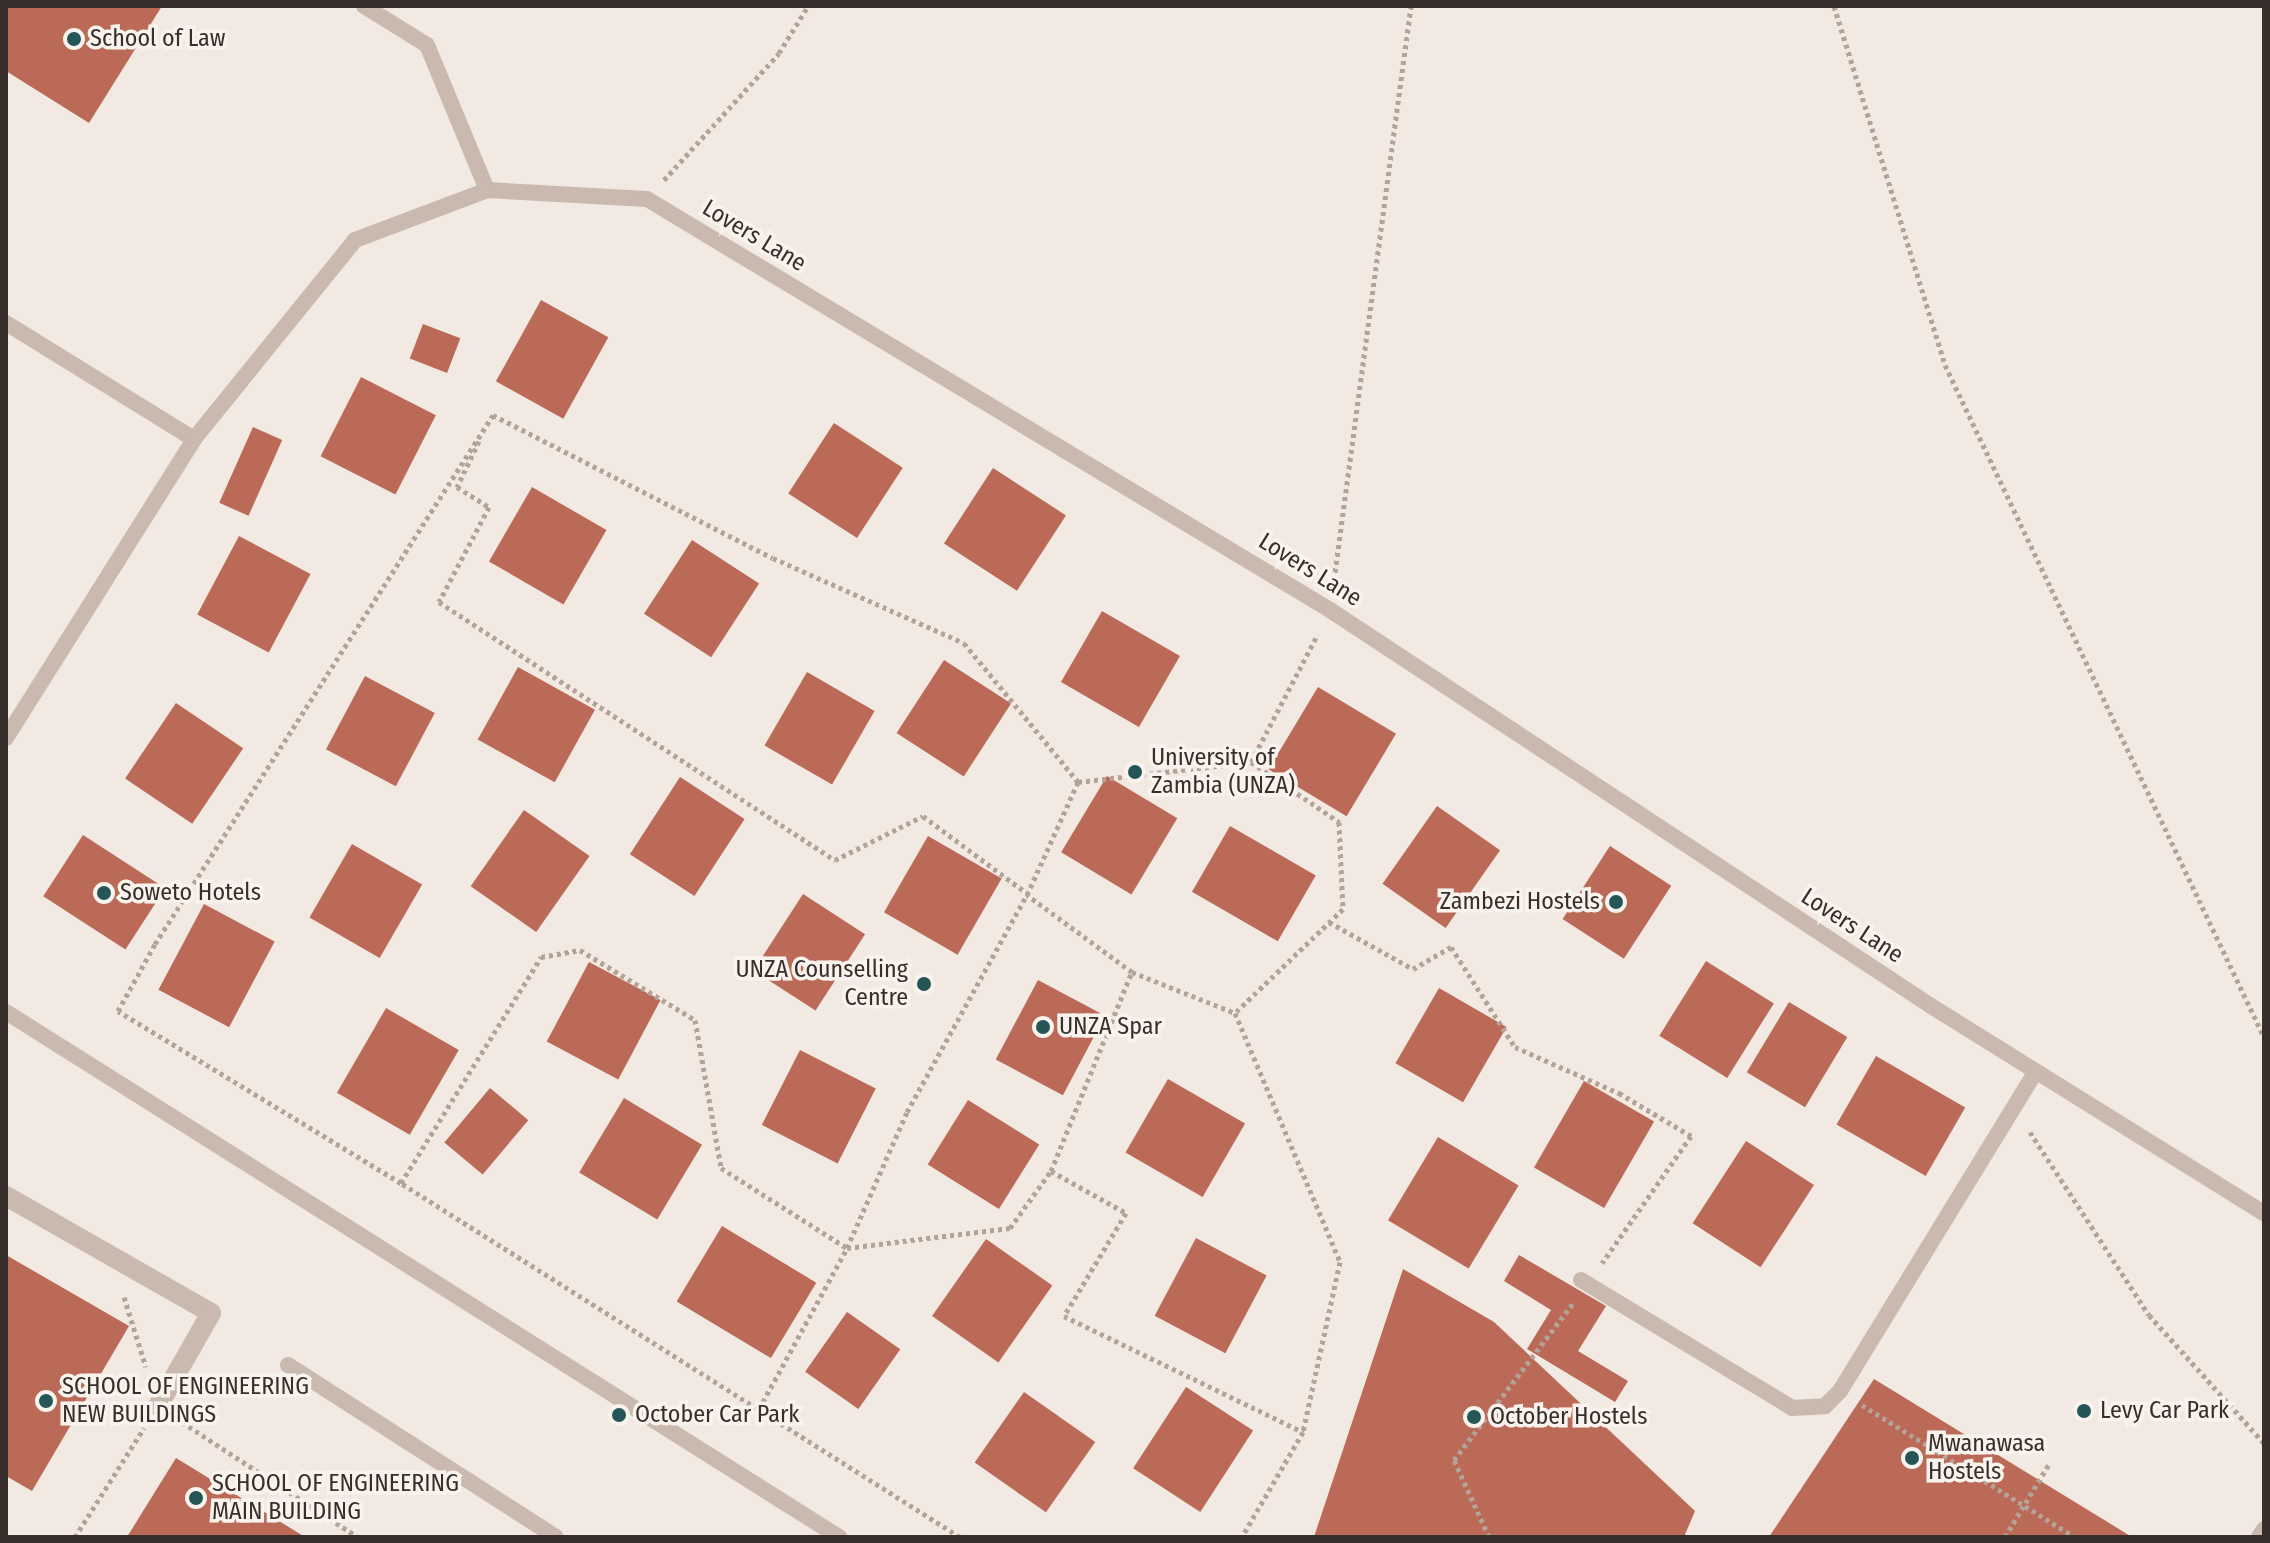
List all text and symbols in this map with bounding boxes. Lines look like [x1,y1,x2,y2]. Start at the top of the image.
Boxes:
place label: School of Law [90,25,225,53]
marker: School of Law [65,30,83,48]
street label: Lovers Lane [697,194,811,278]
street label: Lovers Lane [1253,527,1367,613]
place label: University of Zambia (UNZA) [1151,744,1295,800]
marker: University of Zambia (UNZA) [1126,763,1144,781]
place label: Soweto Hotels [120,879,261,907]
street label: Lovers Lane [1796,882,1908,970]
marker: Soweto Hotels [95,884,113,902]
place label: Zambezi Hostels [1440,888,1600,916]
marker: Zambezi Hostels [1607,893,1625,911]
place label: UNZA Counselling Centre [735,956,908,1012]
marker: UNZA Counselling Centre [915,975,933,993]
place label: UNZA Spar [1059,1013,1162,1041]
marker: UNZA Spar [1034,1018,1052,1036]
place label: SCHOOL OF ENGINEERING NEW BUILDINGS [62,1373,309,1429]
marker: SCHOOL OF ENGINEERING NEW BUILDINGS [37,1392,55,1410]
place label: Levy Car Park [2100,1397,2229,1425]
place label: October Car Park [635,1401,799,1429]
marker: Levy Car Park [2075,1402,2093,1420]
place label: October Hostels [1490,1403,1647,1431]
marker: October Car Park [610,1406,628,1424]
marker: October Hostels [1465,1408,1483,1426]
place label: Mwanawasa Hostels [1928,1430,2045,1486]
marker: Mwanawasa Hostels [1903,1449,1921,1467]
place label: SCHOOL OF ENGINEERING MAIN BUILDING [212,1470,459,1526]
marker: SCHOOL OF ENGINEERING MAIN BUILDING [187,1489,205,1507]

